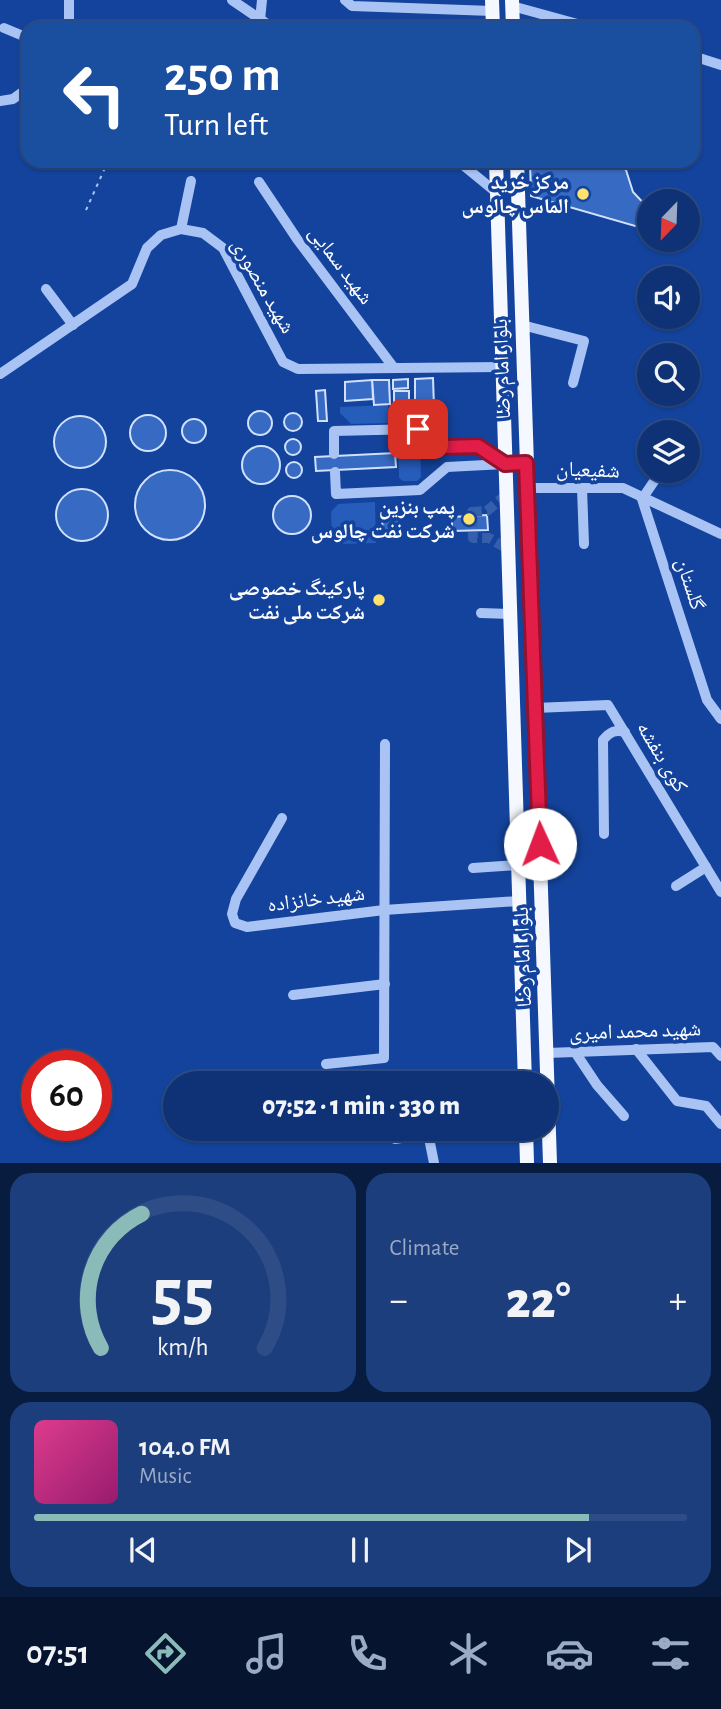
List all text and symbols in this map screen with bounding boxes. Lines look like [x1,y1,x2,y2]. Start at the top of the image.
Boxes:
icon: left [49,49,140,140]
text: 250 m [164,51,281,100]
text: Turn left [164,109,268,141]
place label: مرکز خرید الماس چالوس [462,172,569,219]
marker: مرکز خرید الماس چالوس [575,186,591,202]
north arrow [637,189,700,252]
map controls [637,189,700,483]
street label: شهید سمایی [303,222,377,309]
street label: شهید منصوری [227,235,299,338]
button: sound [637,266,700,329]
street label: بلوار امام رضا [490,318,517,420]
button: search [637,343,700,406]
pin [388,399,448,459]
icon: arrive [399,410,437,448]
button: layers [637,420,700,483]
street label: شفیعیان [556,458,620,483]
place label: پمپ بنزین شرکت نفت چالوس [311,497,455,544]
marker: پمپ بنزین شرکت نفت چالوس [461,511,477,527]
street label: گلستان [671,556,708,613]
place label: پارکینگ خصوصی شرکت ملی نفت [229,578,365,625]
marker: پارکینگ خصوصی شرکت ملی نفت [371,592,387,608]
street label: کوی بنفشه [632,718,691,797]
position arrow [503,807,577,881]
street label: شهید خانزاده [266,883,366,916]
street label: بلوار امام رضا [511,906,538,1008]
street label: شهید محمد امیری [569,1018,701,1045]
speed limit sign: 60 [21,1050,112,1141]
text: 07:52 · 1 min · 330 m [262,1093,460,1119]
text: Climate [390,1237,459,1260]
text: 55 [151,1261,214,1334]
text: 22° [506,1275,571,1327]
text: − [390,1282,408,1320]
text: + [669,1282,687,1320]
text: km/h [157,1335,209,1360]
text: 104.0 FM [139,1434,231,1460]
text: Music [139,1465,191,1488]
icon: previous [124,1531,162,1569]
icon: pause [341,1531,379,1569]
icon: next [559,1531,597,1569]
icon: directions [141,1629,190,1678]
icon: music [242,1629,291,1678]
icon: phone [343,1629,392,1678]
icon: climate [444,1629,493,1678]
icon: car [545,1629,594,1678]
icon: filters [646,1629,695,1678]
text: 07:51 [26,1637,89,1669]

